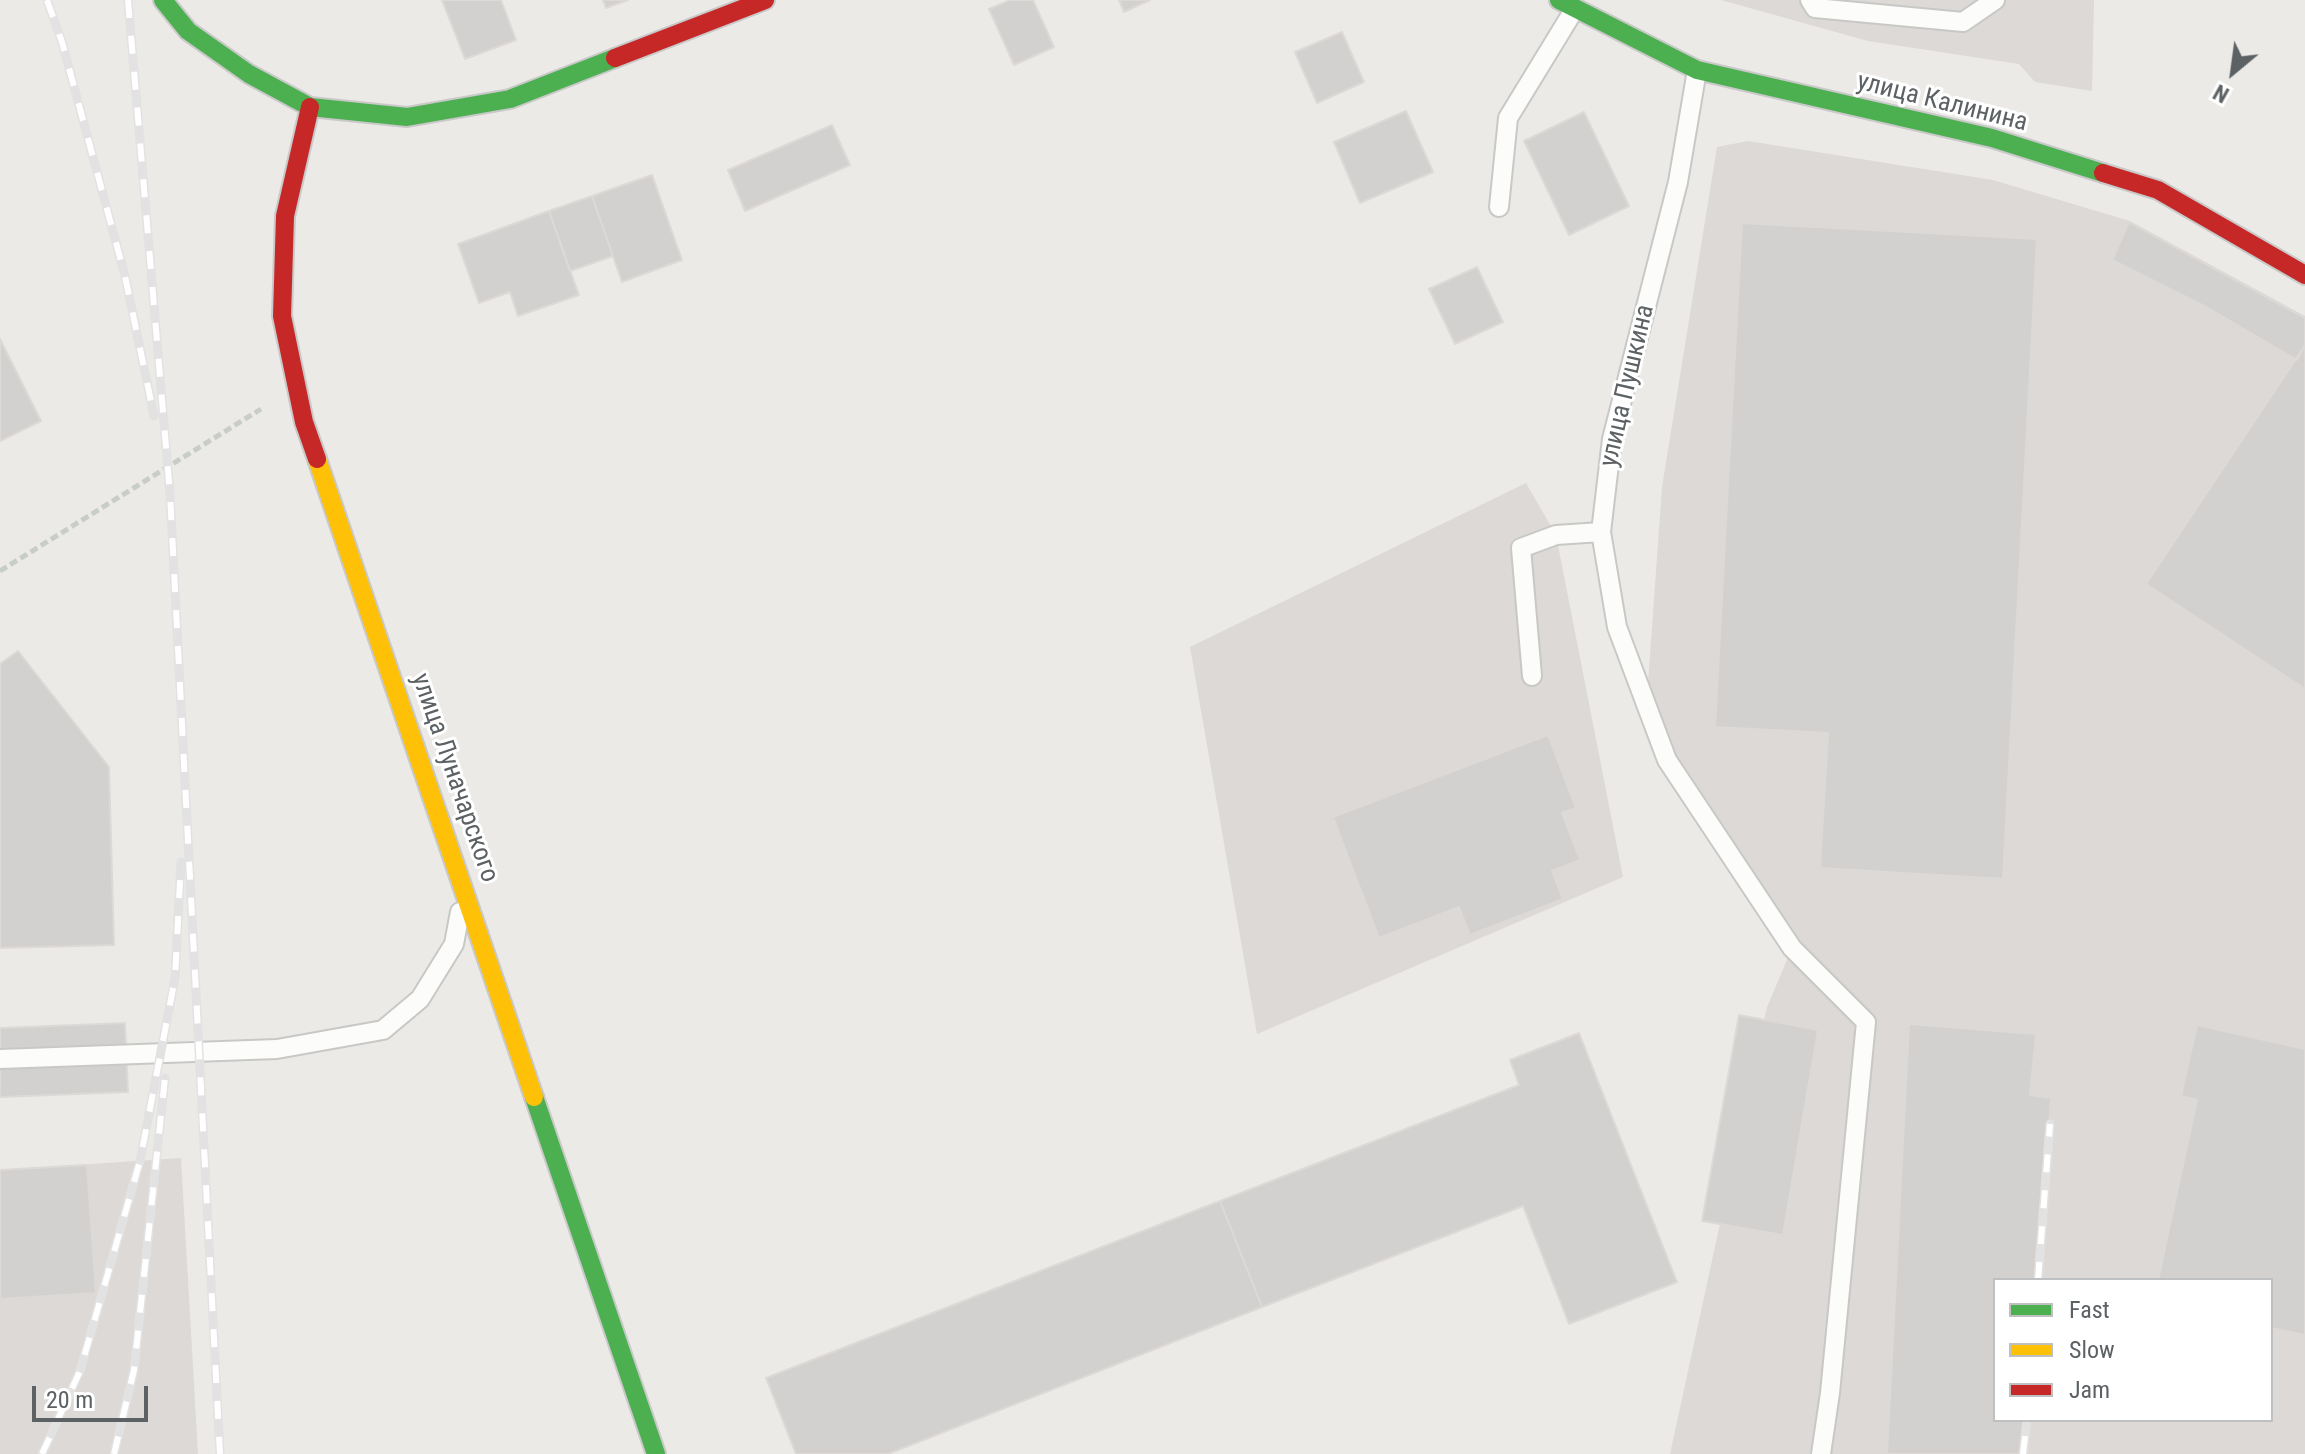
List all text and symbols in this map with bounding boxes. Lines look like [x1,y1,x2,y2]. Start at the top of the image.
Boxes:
north arrow [2193,32,2273,112]
street label: улица Калинина [1854,67,2030,139]
text: N [2209,79,2233,108]
street label: улица Пушкина [1594,302,1662,470]
street label: улица Луначарского [404,669,504,887]
legend [1993,1278,2273,1422]
text: Fast [2069,1296,2110,1324]
text: Slow [2069,1336,2115,1364]
scale bar [36,1370,152,1420]
text: Jam [2069,1376,2110,1404]
text: 20 m [46,1386,93,1414]

